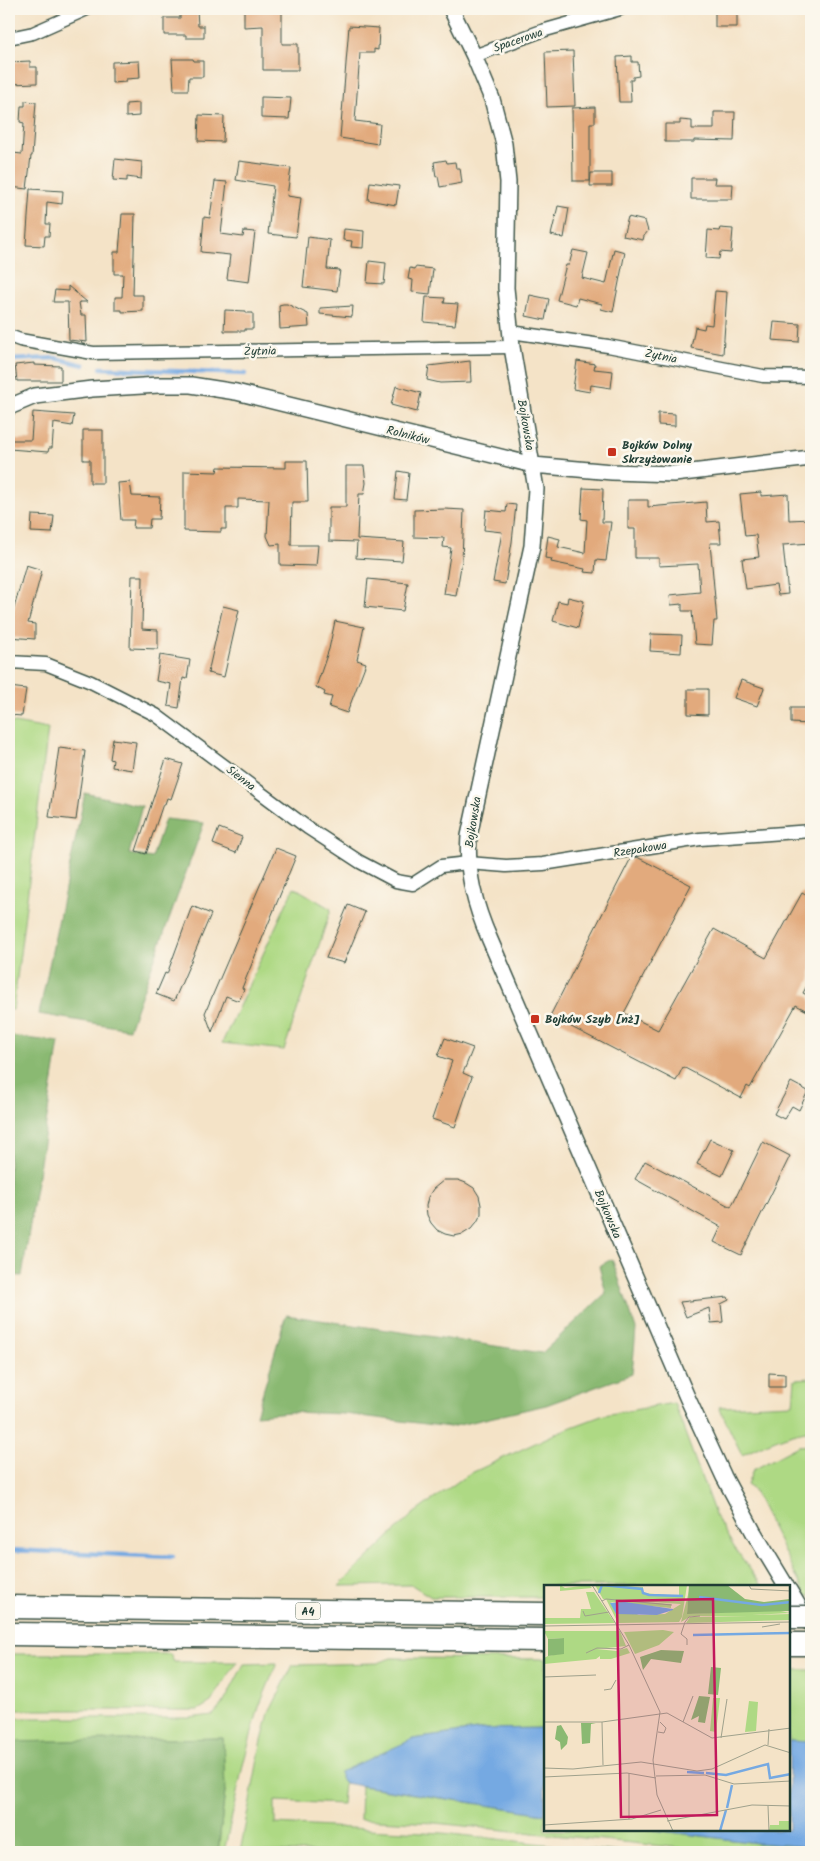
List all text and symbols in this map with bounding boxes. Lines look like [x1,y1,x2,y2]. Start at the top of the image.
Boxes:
street label: Spacerowa [491,23,546,58]
street label: Żytnia [244,342,277,361]
street label: Żytnia [643,344,679,369]
street label: Bojkowska [512,398,539,453]
street label: Rolników [384,421,432,450]
place label: Bojków Dolny Skrzyżowanie [622,436,693,469]
marker: Bojków Dolny Skrzyżowanie [606,446,618,458]
street label: Sienna [222,761,260,796]
street label: Bojkowska [460,795,487,849]
street label: Rzepakowa [612,836,669,863]
place label: Bojków Szyb [nż] [545,1010,640,1029]
marker: Bojków Szyb [nż] [529,1013,541,1025]
street label: Bojkowska [589,1187,627,1242]
inset map [544,1585,790,1831]
road number: A4 [296,1602,320,1620]

